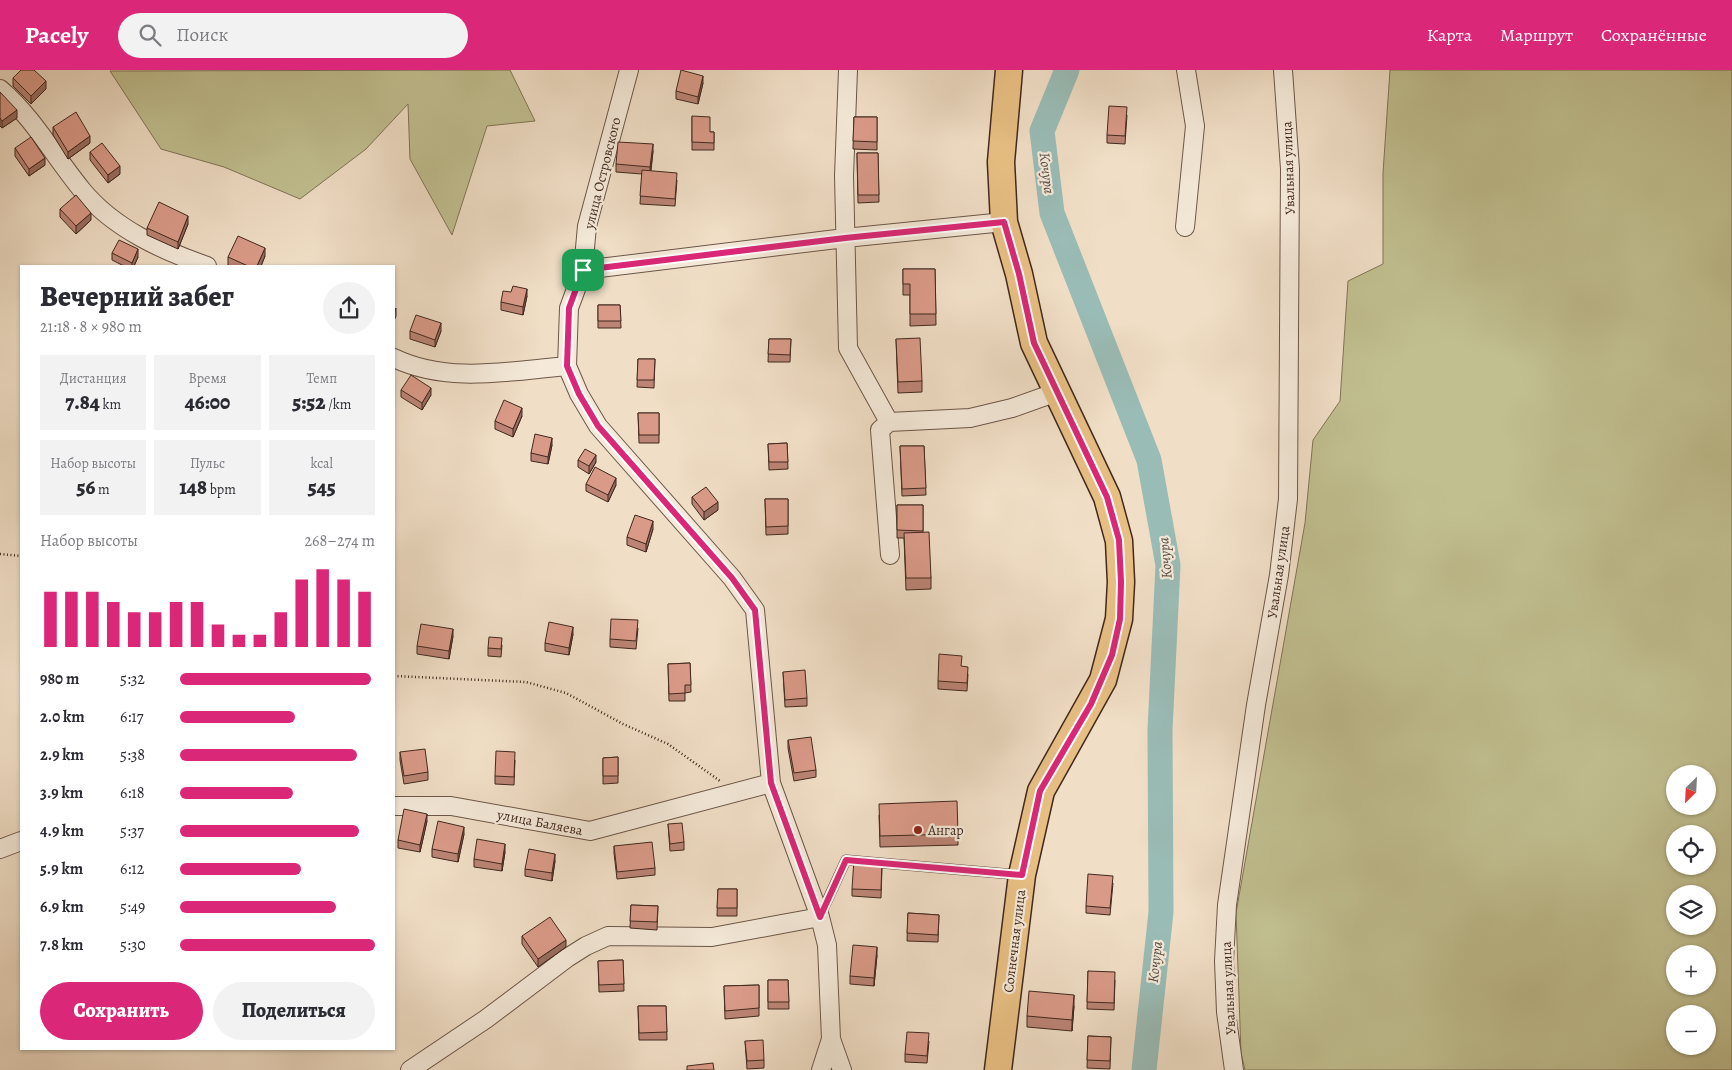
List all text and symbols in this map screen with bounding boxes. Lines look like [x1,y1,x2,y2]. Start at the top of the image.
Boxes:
search box [118,13,468,58]
text: Pacely [25,19,88,51]
icon: search [136,21,164,49]
text: Поиск [176,22,228,48]
text: Карта [1427,23,1472,47]
text: Маршрут [1500,23,1573,47]
text: Сохранённые [1601,23,1707,47]
street label: улица Островского [579,115,626,232]
street label: Увальная улица [1277,120,1300,215]
water label: Кочура [1035,151,1059,195]
pin [562,249,604,291]
icon: arrive [569,256,597,284]
text: Вечерний забег [40,278,234,316]
button: share [323,282,375,334]
text: 21:18 · 8 × 980 m [40,316,142,338]
text: Дистанция [60,369,127,388]
text: Время [188,369,227,388]
text: Темп [307,369,337,388]
text: 7.84 [65,388,100,416]
text: 46:00 [185,388,230,416]
text: 5:52 [292,388,325,416]
text: km [100,395,121,414]
text: /km [325,395,351,414]
text: Набор высоты [50,454,136,473]
text: Пульс [190,454,225,473]
text: kcal [311,454,333,473]
text: 56 [77,473,95,501]
text: 148 [179,473,207,501]
text: 545 [308,473,336,501]
text: m [95,480,110,499]
text: bpm [207,480,236,499]
street label: Увальная улица [1263,524,1294,620]
text: Набор высоты [40,530,138,552]
text: 268–274 m [304,530,375,552]
water label: Кочура [1153,536,1177,580]
text: 980 m [40,668,79,690]
text: 5:32 [120,668,145,690]
text: 2.0 km [40,706,85,728]
text: 6:17 [120,706,143,728]
text: 2.9 km [40,744,84,766]
text: 5:38 [120,744,145,766]
north arrow [1666,765,1716,815]
map controls [1666,765,1716,1055]
text: 3.9 km [40,782,83,804]
text: 6:18 [120,782,144,804]
street label: улица Баляева [495,805,585,840]
text: 4.9 km [40,820,84,842]
text: 5:37 [120,820,144,842]
place label: Ангар [927,821,964,840]
marker: Ангар [912,824,924,836]
button: locate [1666,825,1716,875]
text: 5.9 km [40,858,83,880]
text: 6:12 [120,858,144,880]
button: layers [1666,885,1716,935]
street label: Солнечная улица [999,888,1030,994]
text: 6.9 km [40,896,84,918]
text: 5:49 [120,896,145,918]
text: 7.8 km [40,934,83,956]
text: 5:30 [120,934,146,956]
water label: Кочура [1143,940,1167,984]
street label: Увальная улица [1217,940,1240,1035]
button: + [1666,945,1716,995]
button: Сохранить [40,982,203,1040]
button: Поделиться [213,982,375,1040]
button: − [1666,1005,1716,1055]

